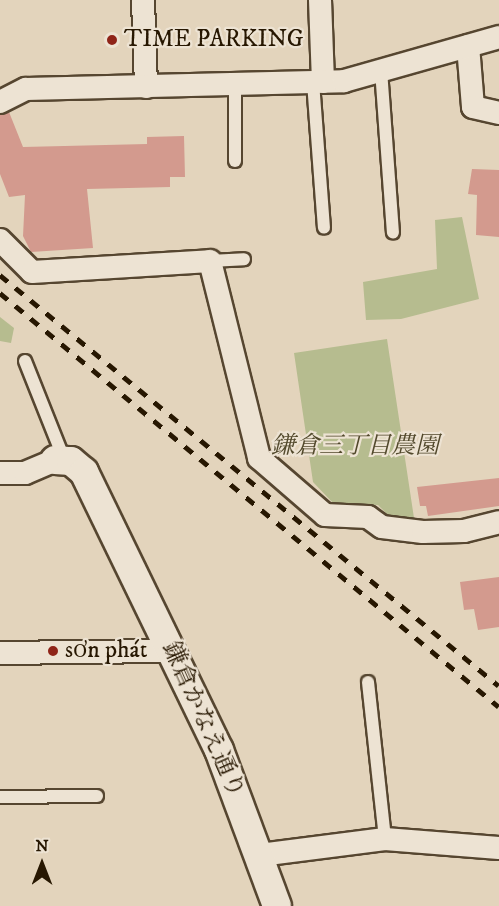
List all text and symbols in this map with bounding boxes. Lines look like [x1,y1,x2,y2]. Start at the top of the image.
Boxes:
place label: TIME PARKING [124,26,304,54]
marker: TIME PARKING [105,33,119,47]
park label: 鎌倉三丁目農園 [271,433,439,461]
place label: sơn phát [65,637,147,665]
street label: 鎌倉かなえ通り [156,637,250,803]
marker: sơn phát [46,644,60,658]
north arrow [12,834,72,894]
text: N [35,836,49,856]

